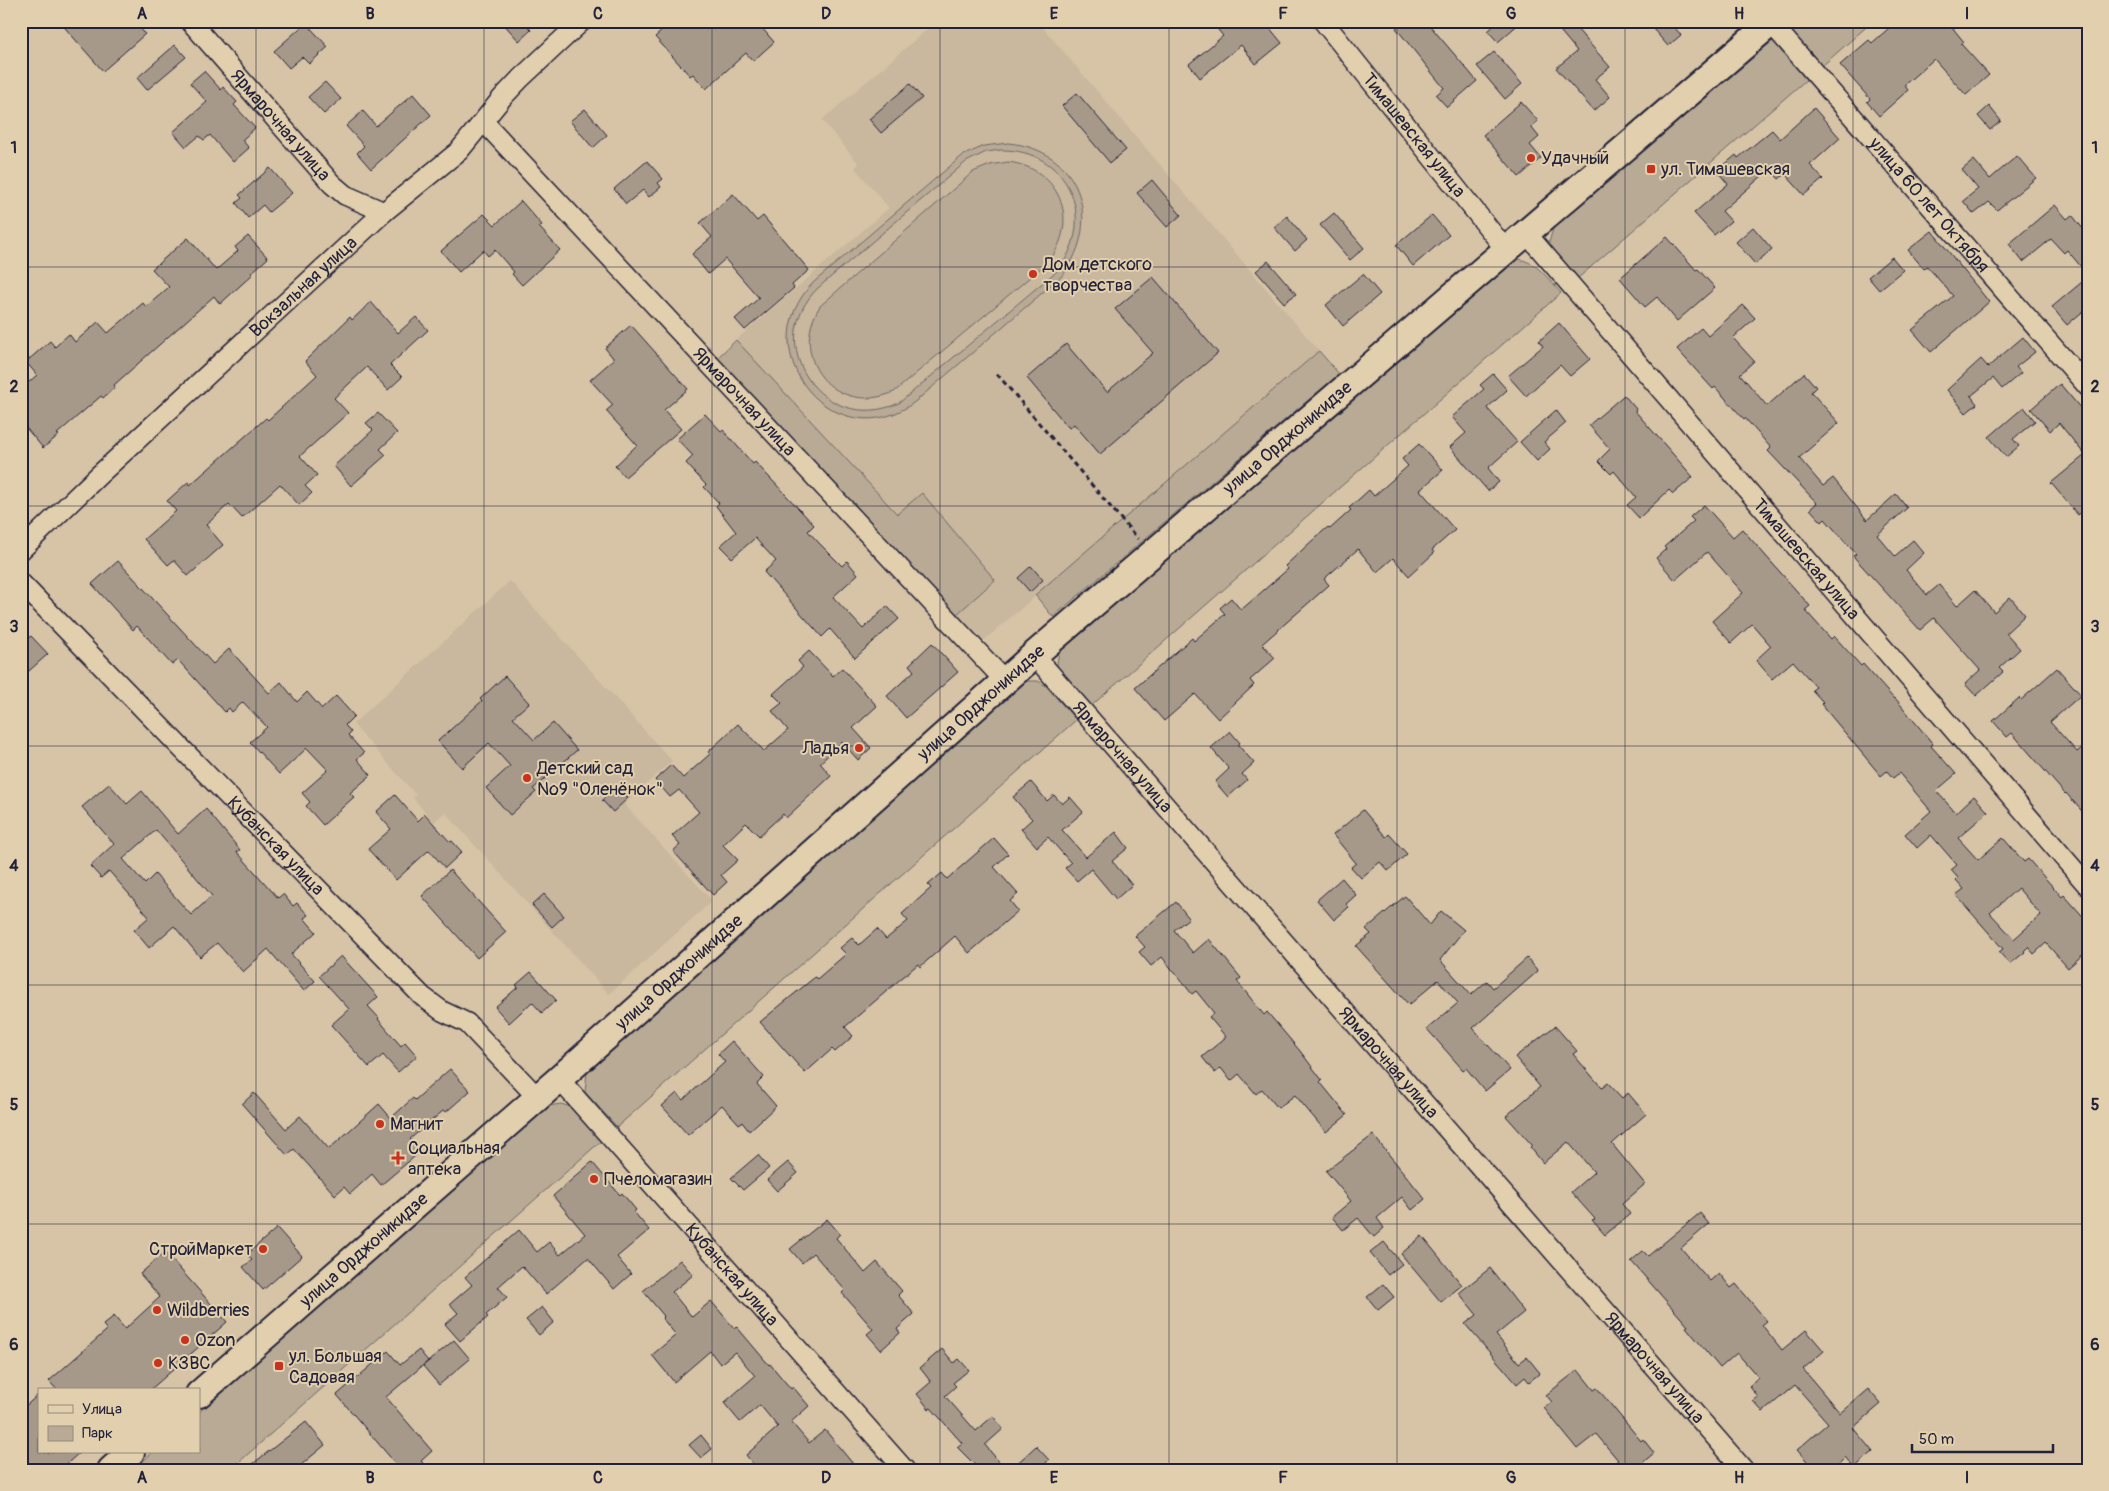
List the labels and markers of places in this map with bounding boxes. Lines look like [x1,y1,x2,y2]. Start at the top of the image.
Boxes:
place label: Удачный [1541,147,1609,170]
marker: Удачный [1525,152,1537,164]
place label: ул. Тимашевская [1660,158,1790,181]
marker: ул. Тимашевская [1645,163,1657,175]
place label: Дом детского творчества [1042,253,1152,297]
marker: Дом детского творчества [1027,268,1039,280]
place label: Ладья [801,737,849,760]
marker: Ладья [853,742,865,754]
place label: Детский сад №9 "Оленёнок" [536,757,663,801]
marker: Детский сад №9 "Оленёнок" [521,772,533,784]
place label: Магнит [390,1113,443,1136]
marker: Магнит [374,1118,386,1130]
place label: Социальная аптека [408,1137,500,1181]
marker: Социальная аптека [392,1152,404,1164]
place label: Пчеломагазин [604,1168,712,1191]
marker: Пчеломагазин [588,1173,600,1185]
place label: СтройМаркет [149,1238,253,1261]
marker: СтройМаркет [257,1243,269,1255]
place label: Wildberries [167,1299,249,1322]
marker: Wildberries [151,1304,163,1316]
place label: Ozon [195,1329,235,1352]
marker: Ozon [179,1334,191,1346]
place label: ул. Большая Садовая [288,1345,382,1389]
place label: КЗВС [168,1352,210,1375]
marker: КЗВС [152,1357,164,1369]
marker: ул. Большая Садовая [273,1360,285,1372]

